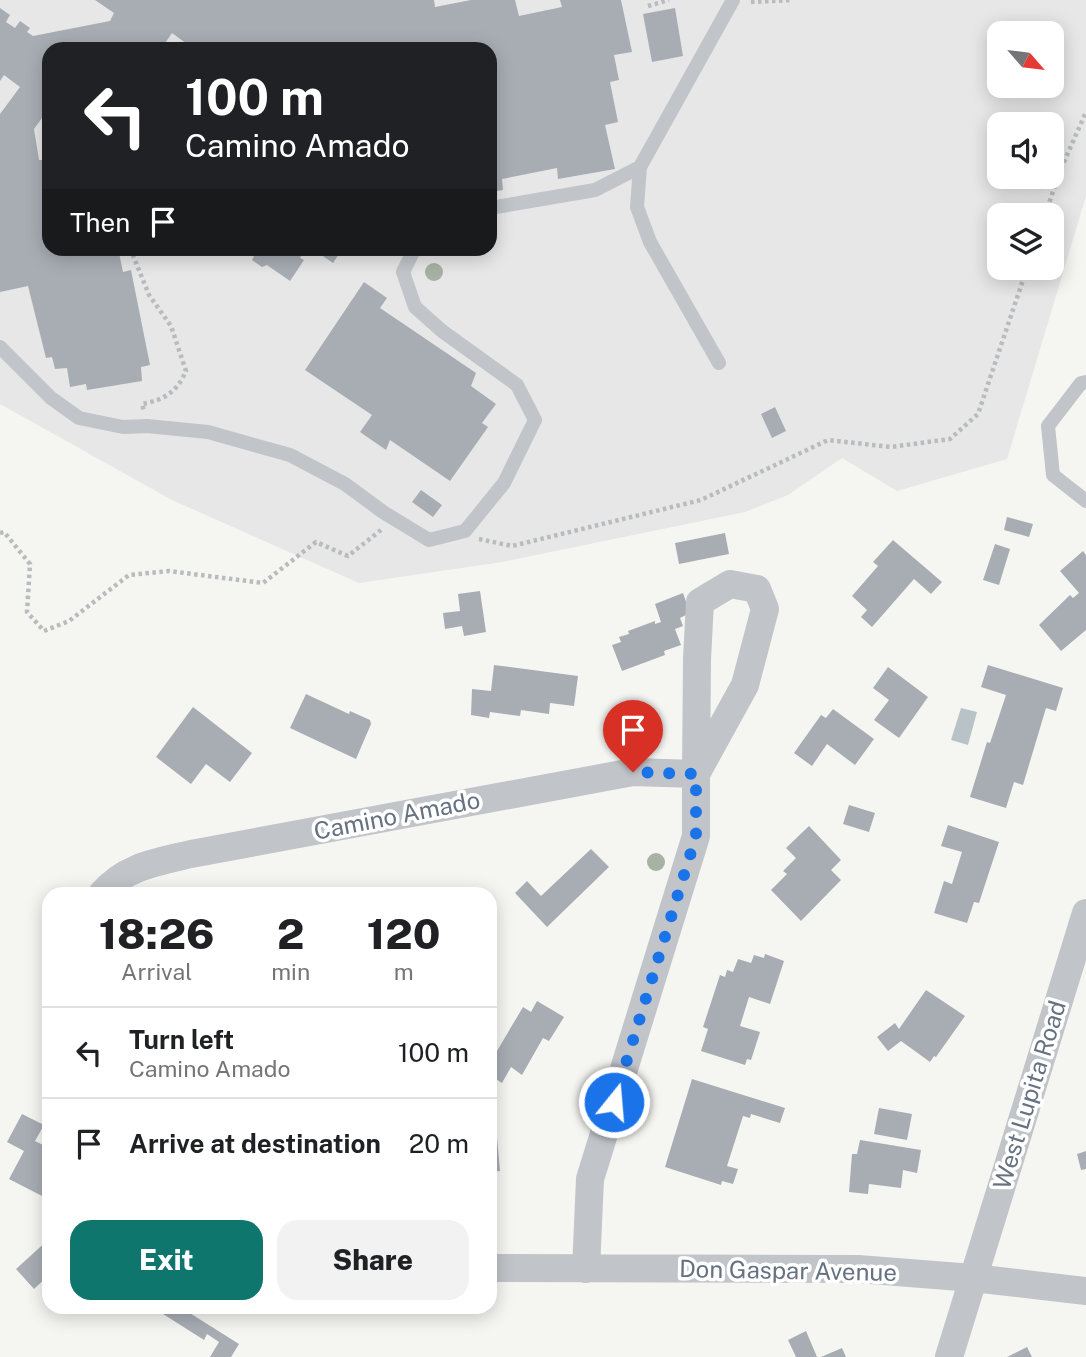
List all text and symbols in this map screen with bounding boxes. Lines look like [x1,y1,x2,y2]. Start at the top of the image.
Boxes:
north arrow [987,21,1064,98]
map controls [987,21,1064,280]
text: 100 m [185,68,324,126]
icon: left [70,70,161,161]
button: sound [987,112,1064,189]
text: Camino Amado [185,127,410,164]
icon: arrive [144,203,182,241]
button: layers [987,203,1064,280]
text: Then [70,207,130,238]
pin [603,700,663,772]
icon: arrive [614,711,652,749]
street label: Camino Amado [311,785,482,845]
text: 18:26 [99,909,215,958]
text: 2 [277,909,304,958]
text: 120 [367,909,440,958]
text: Arrival [121,958,192,985]
text: min [271,958,310,985]
text: m [394,958,414,985]
street label: West Lupita Road [987,997,1071,1192]
text: Turn left [129,1024,234,1055]
icon: left [70,1034,108,1072]
text: 100 m [398,1037,469,1068]
text: Camino Amado [129,1055,290,1082]
position arrow [577,1065,651,1139]
icon: arrive [70,1125,108,1163]
text: Arrive at destination [129,1128,381,1159]
text: 20 m [409,1128,469,1159]
button: Exit [70,1220,263,1300]
button: Share [277,1220,469,1300]
street label: Don Gaspar Avenue [679,1254,897,1286]

